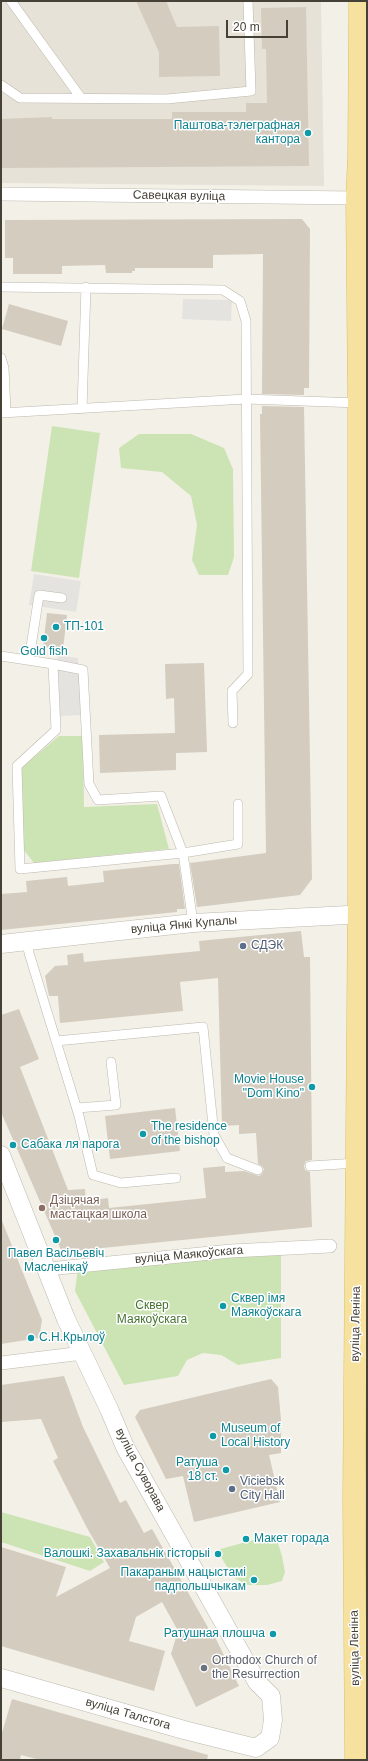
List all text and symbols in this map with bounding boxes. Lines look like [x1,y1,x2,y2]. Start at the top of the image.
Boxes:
scale bar [228,12,290,38]
text: 20 m [233,20,260,34]
place label: Паштова-тэлеграфная кантора [174,119,300,147]
marker: Паштова-тэлеграфная кантора [303,128,313,138]
street label: Савецкая вуліца [133,188,225,204]
place label: ТП-101 [64,620,104,634]
marker: ТП-101 [51,622,61,632]
marker: Gold fish [39,633,49,643]
place label: Gold fish [20,645,68,659]
street label: вуліца Янкі Купалы [130,913,238,937]
place label: СДЭК [251,939,283,953]
marker: СДЭК [238,941,248,951]
place label: Movie House "Dom Kino" [234,1073,304,1101]
marker: Movie House "Dom Kino" [307,1082,317,1092]
place label: The residence of the bishop [151,1120,227,1148]
marker: The residence of the bishop [138,1129,148,1139]
place label: Сабака ля парога [21,1138,119,1152]
marker: Сабака ля парога [8,1140,18,1150]
place label: Дзіцячая мастацкая школа [50,1194,147,1222]
marker: Дзіцячая мастацкая школа [37,1203,47,1213]
marker: Павел Васільевіч Масленікаў [51,1235,61,1245]
street label: вуліца Маякоўскага [134,1243,244,1267]
place label: Павел Васільевіч Масленікаў [8,1247,104,1275]
street label: вуліца Леніна [348,1286,364,1362]
place label: Сквер імя Маякоўскага [231,1292,301,1320]
park label: Сквер Маякоўскага [117,1299,187,1327]
marker: Сквер імя Маякоўскага [218,1301,228,1311]
place label: С.Н.Крылоў [39,1331,105,1345]
marker: С.Н.Крылоў [26,1333,36,1343]
place label: Museum of Local History [221,1422,290,1450]
street label: вуліца Суворава [112,1426,168,1514]
marker: Museum of Local History [208,1431,218,1441]
place label: Ратуша 18 ст. [176,1456,218,1484]
marker: Ратуша 18 ст. [221,1465,231,1475]
place label: Viciebsk City Hall [240,1475,285,1503]
marker: Viciebsk City Hall [227,1484,237,1494]
place label: Макет горада [254,1532,329,1546]
marker: Макет горада [241,1534,251,1544]
place label: Валошкі. Захавальнік гісторыі [44,1547,210,1561]
marker: Валошкі. Захавальнік гісторыі [213,1549,223,1559]
place label: Пакараным нацыстамі падпольшчыкам [121,1566,246,1594]
marker: Пакараным нацыстамі падпольшчыкам [249,1575,259,1585]
street label: вуліца Леніна [347,1610,363,1686]
place label: Ратушная плошча [164,1627,265,1641]
marker: Ратушная плошча [268,1629,278,1639]
place label: Orthodox Church of the Resurrection [212,1654,317,1682]
marker: Orthodox Church of the Resurrection [199,1663,209,1673]
street label: вуліца Талстога [84,1695,172,1733]

